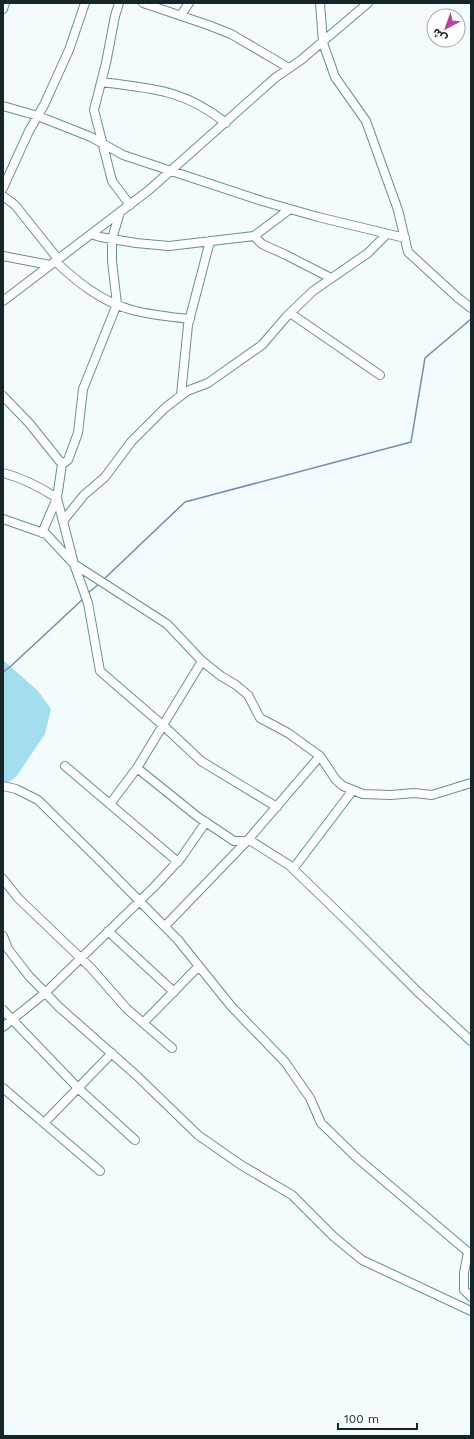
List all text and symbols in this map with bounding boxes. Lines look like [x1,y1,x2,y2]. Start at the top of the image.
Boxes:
north arrow [426,8,466,48]
text: ش [430,25,450,45]
scale bar [338,1405,417,1431]
text: 100 m [344,1412,379,1426]

